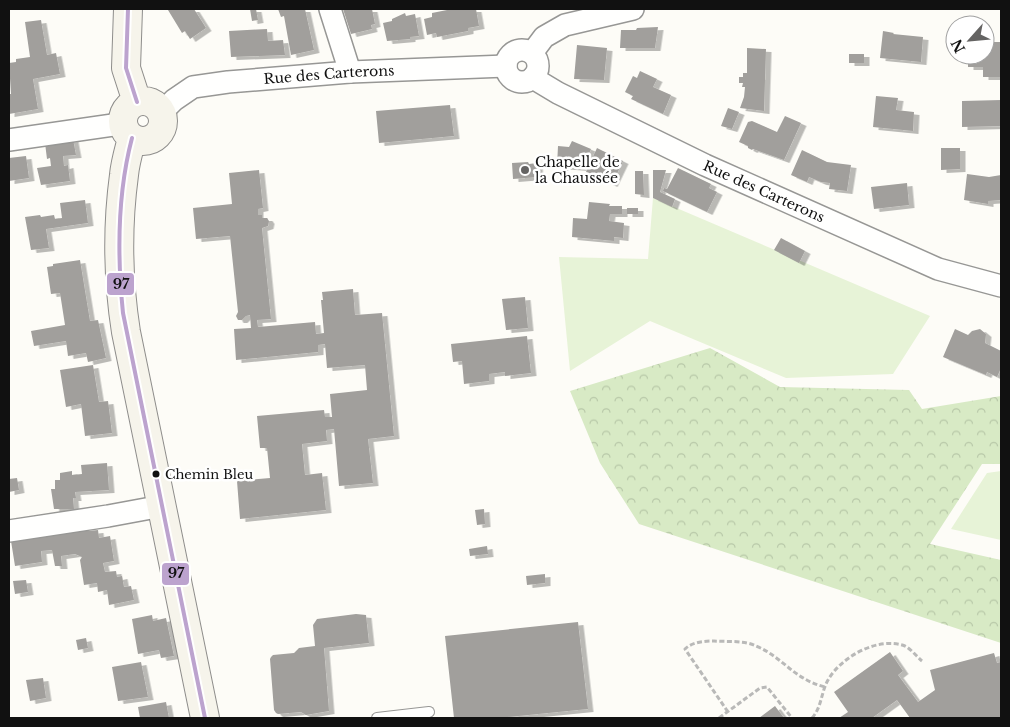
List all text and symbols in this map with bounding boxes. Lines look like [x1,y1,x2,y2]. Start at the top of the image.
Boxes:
north arrow [945,15,995,65]
text: N [947,36,969,56]
street label: Rue des Carterons [263,61,395,88]
place label: Chapelle de la Chaussée [535,153,620,187]
street label: Rue des Carterons [700,156,828,226]
marker: Chapelle de la Chaussée [519,164,531,176]
line badge: 97 [106,272,135,296]
text: 97 [113,275,130,293]
place label: Chemin Bleu [165,466,254,483]
marker: Chemin Bleu [151,469,161,479]
line badge: 97 [161,562,190,586]
text: 97 [168,564,185,582]

